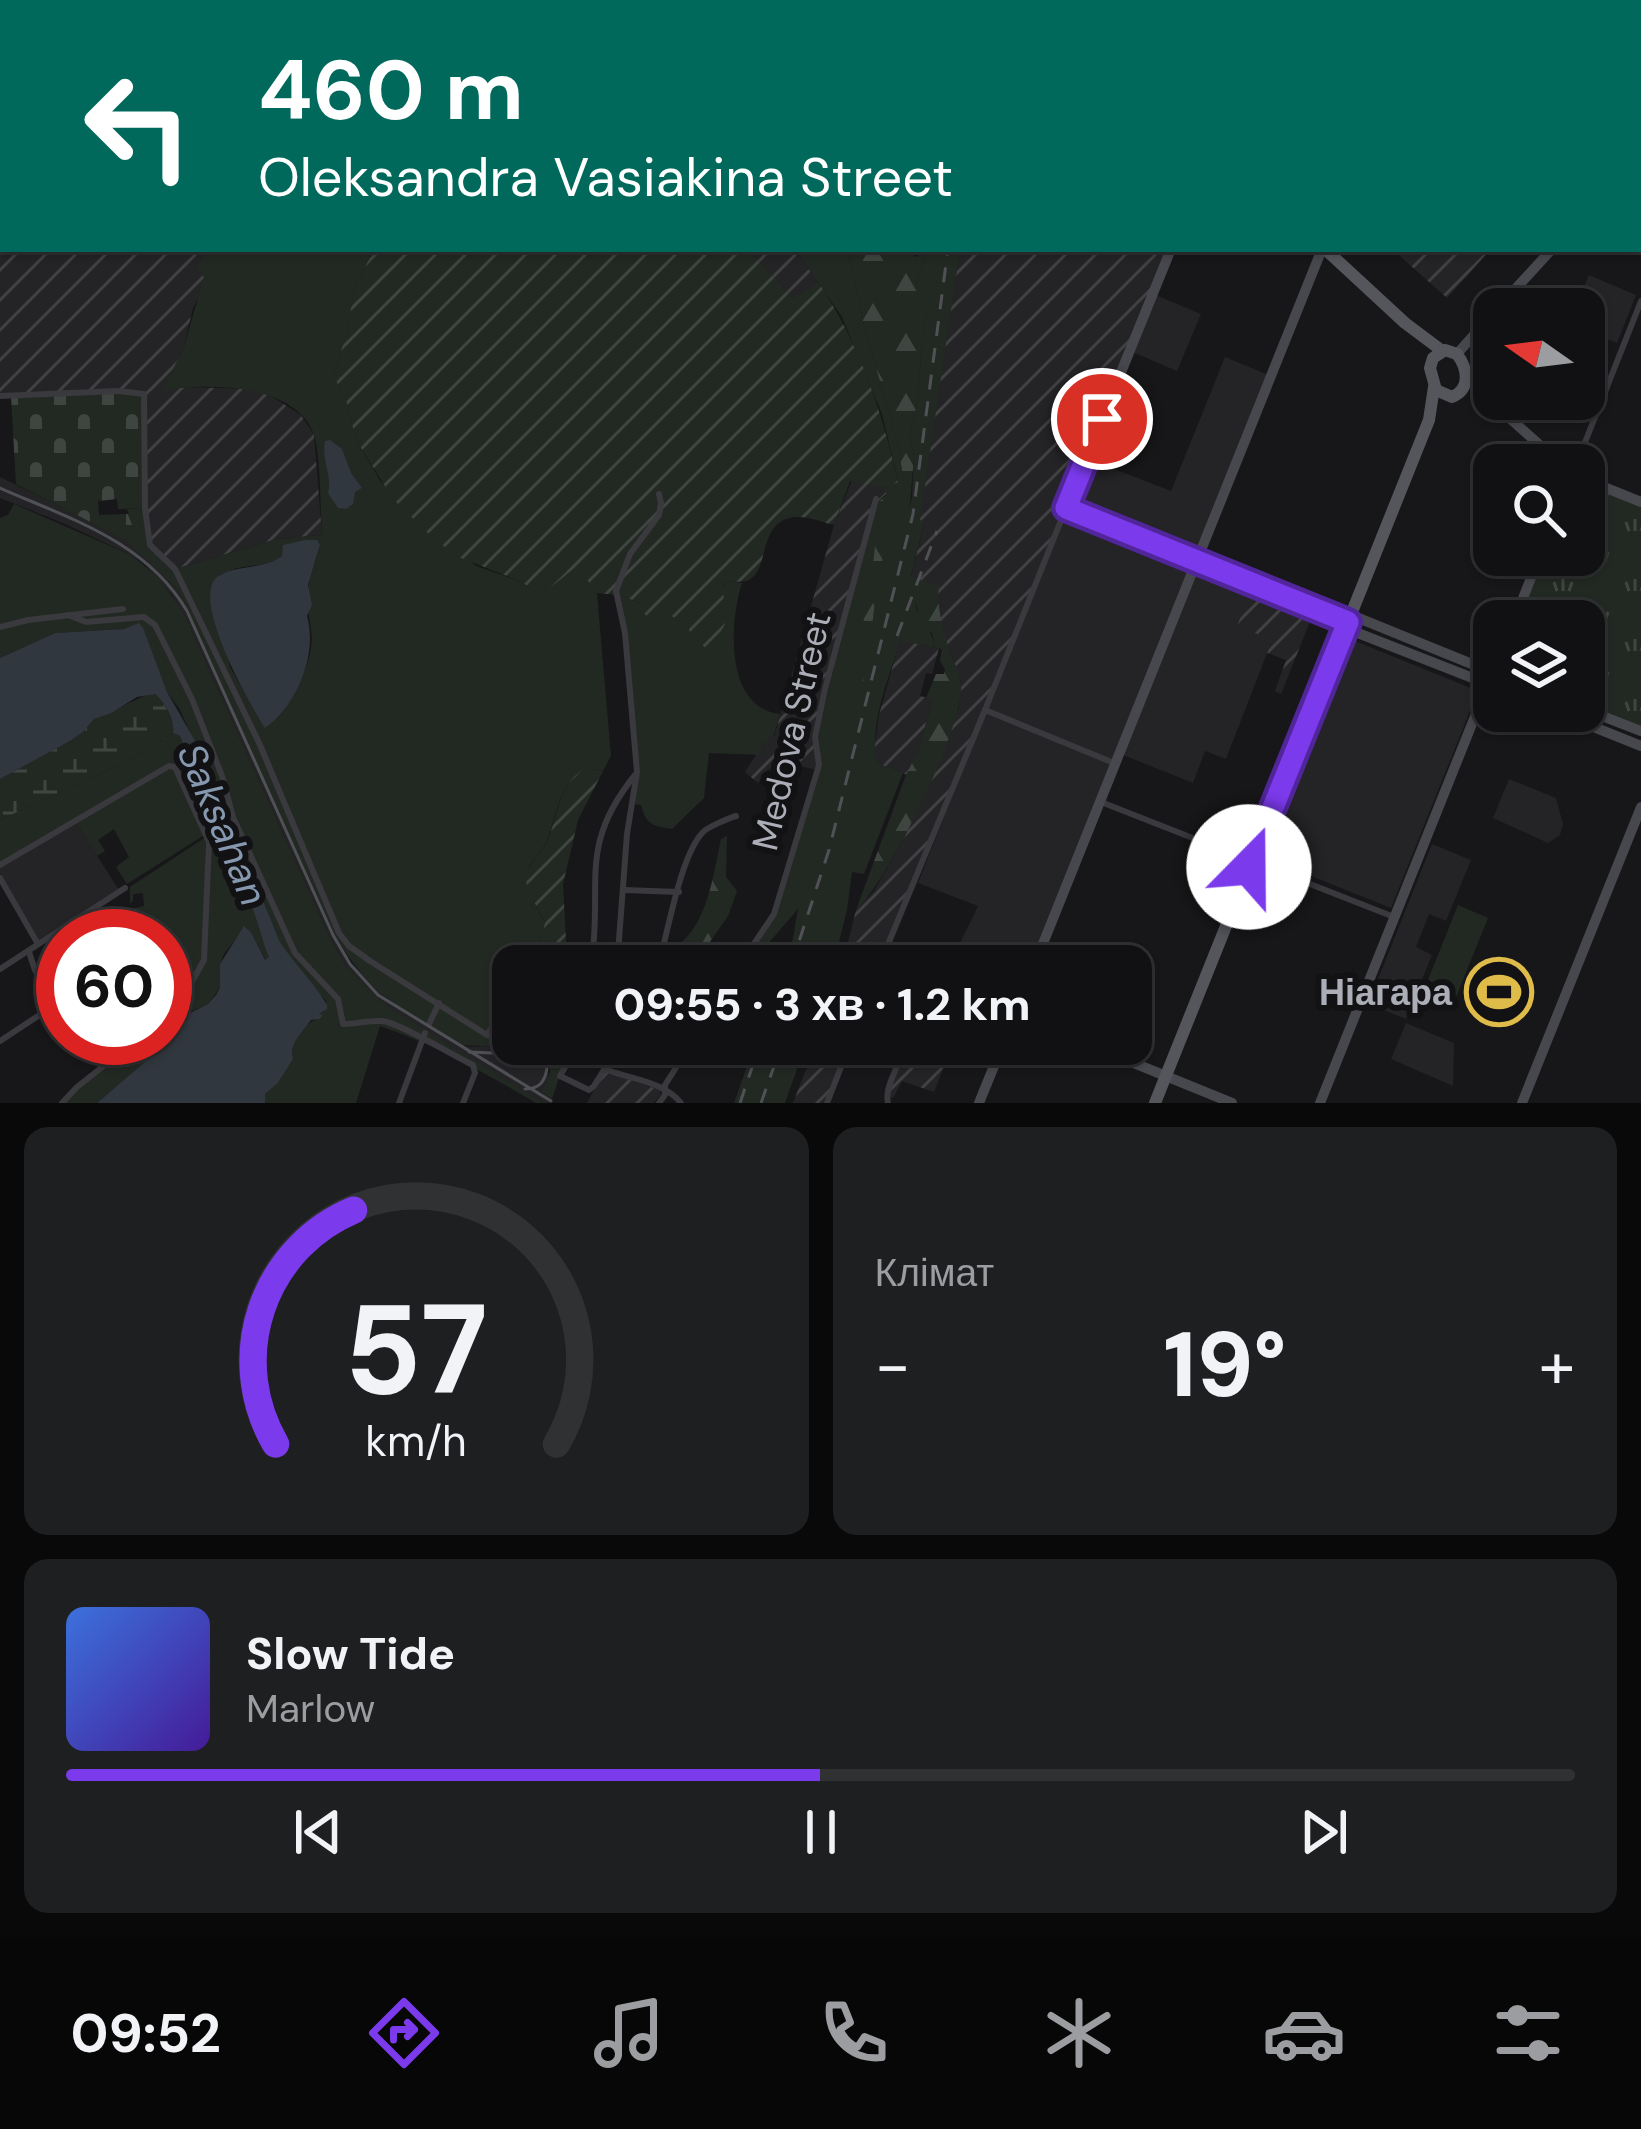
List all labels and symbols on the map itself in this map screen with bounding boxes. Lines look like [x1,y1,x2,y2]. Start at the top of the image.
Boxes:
north arrow [1473,288,1605,420]
pin [1051,368,1153,470]
street label: Medova Street [741,607,842,855]
water label: Saksahan [166,735,279,913]
position arrow [1186,804,1312,930]
speed limit sign: 60 [36,909,192,1065]
sports icon: Ніагара [1464,957,1534,1027]
place label: Ніагара [1319,969,1453,1016]

